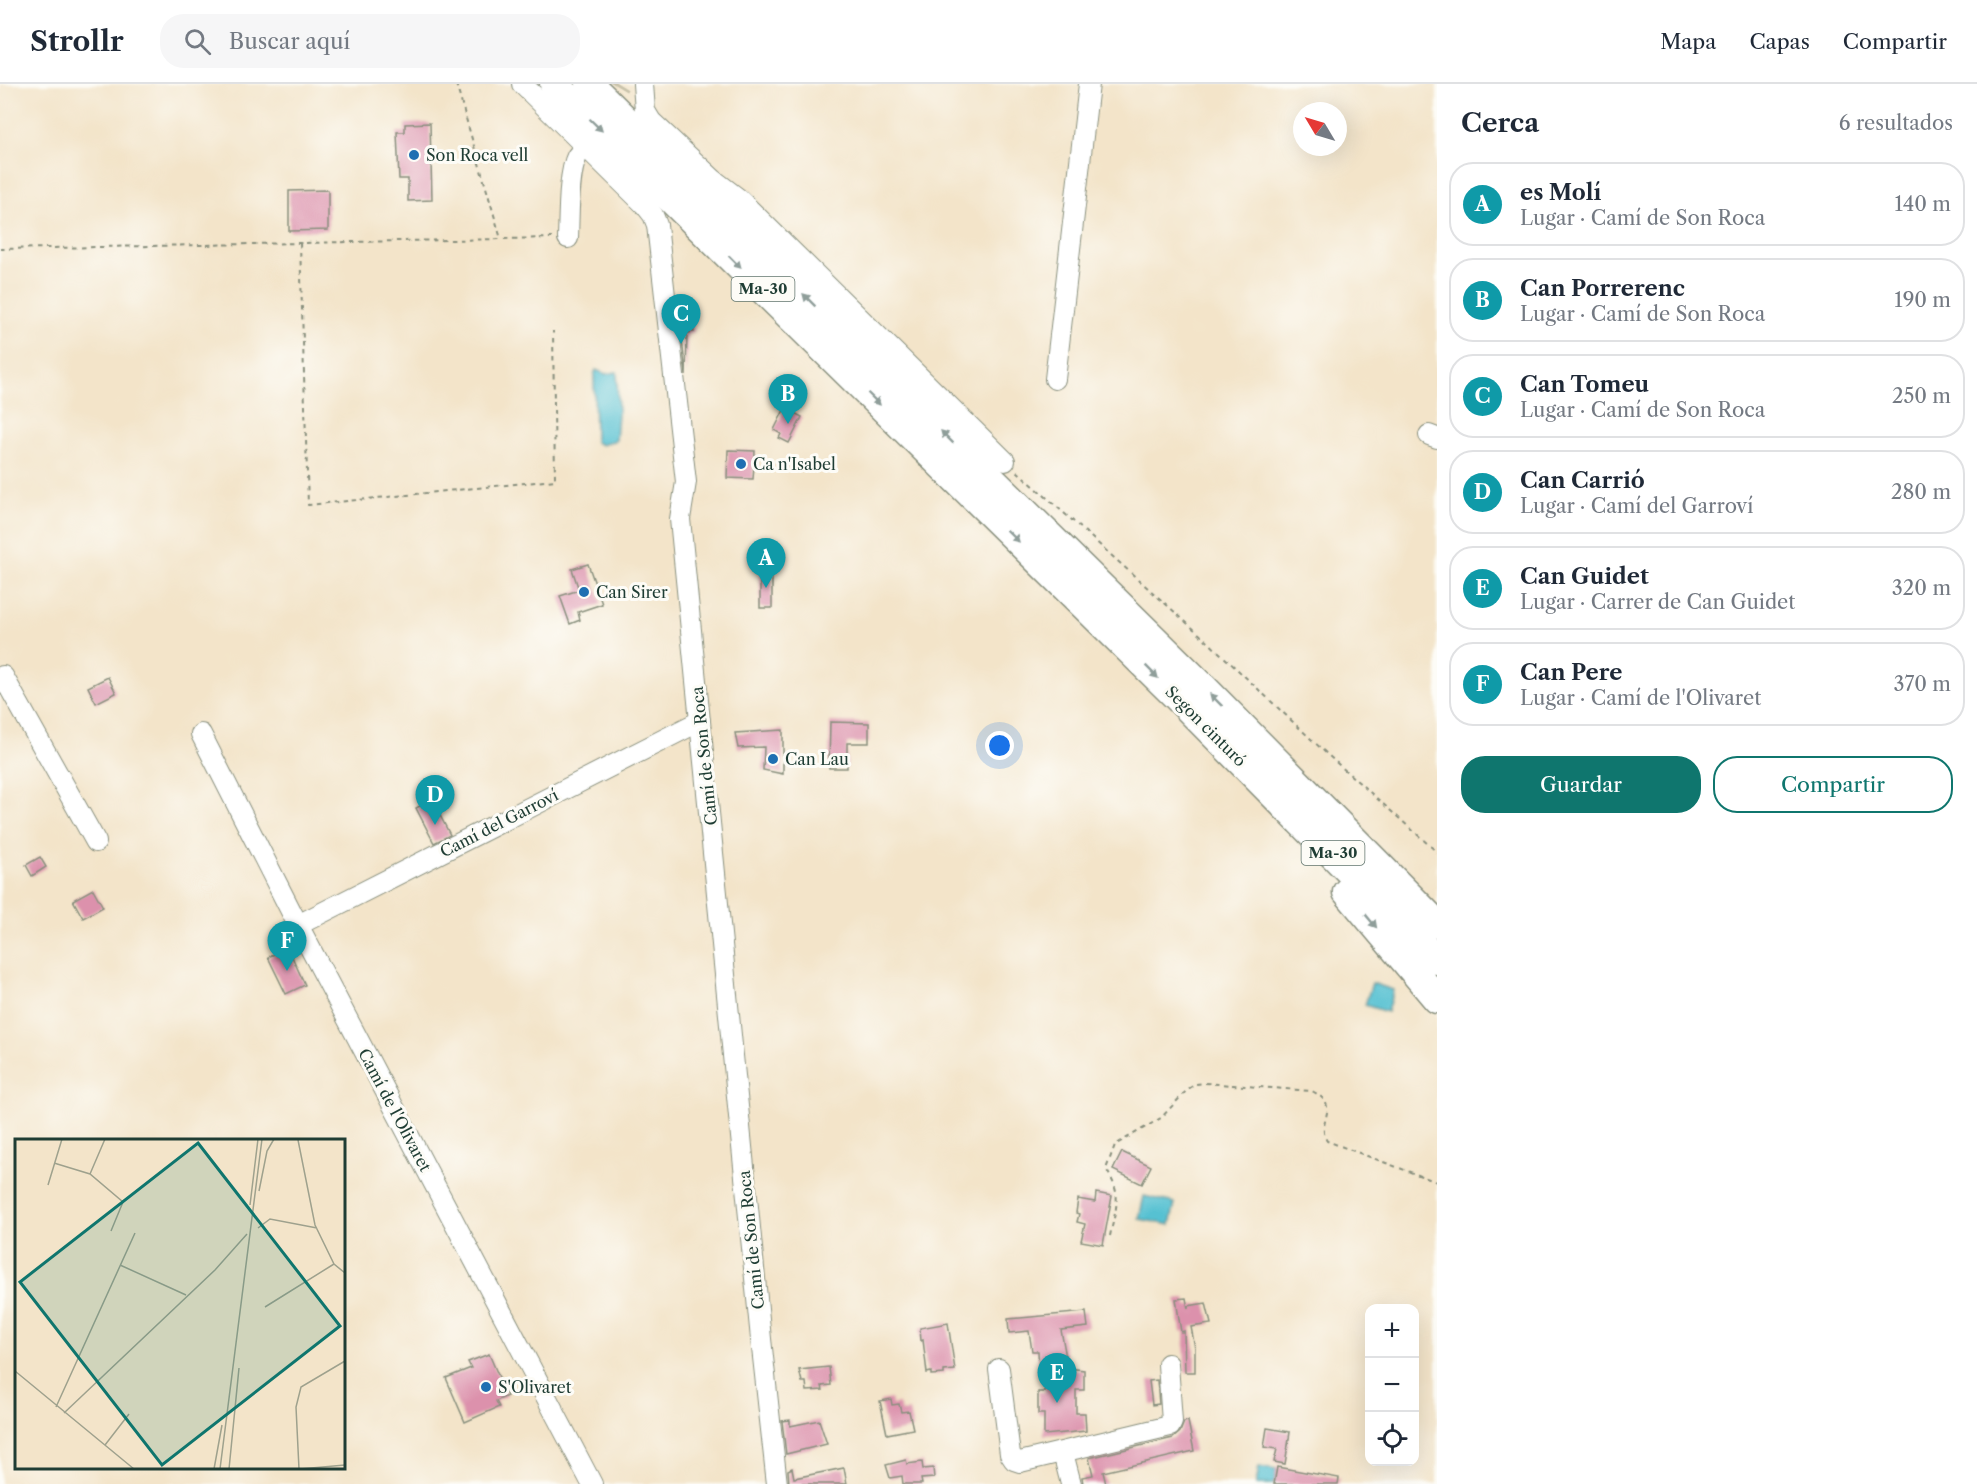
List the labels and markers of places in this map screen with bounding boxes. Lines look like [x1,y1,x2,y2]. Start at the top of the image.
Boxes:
place label: Son Roca vell [426,145,528,165]
marker: Son Roca vell [407,148,421,162]
pin: C [662,294,700,344]
pin: B [768,374,808,424]
place label: Ca n'Isabel [753,454,836,474]
marker: Ca n'Isabel [734,457,748,471]
pin: A [746,538,786,588]
place label: Can Sirer [596,582,668,602]
marker: Can Sirer [577,585,591,599]
place label: Can Lau [785,749,849,769]
marker: Can Lau [766,752,780,766]
pin: D [416,776,454,825]
pin: F [268,922,306,971]
pin: E [1038,1354,1076,1403]
place label: S'Olivaret [498,1377,572,1397]
marker: S'Olivaret [479,1380,493,1394]

